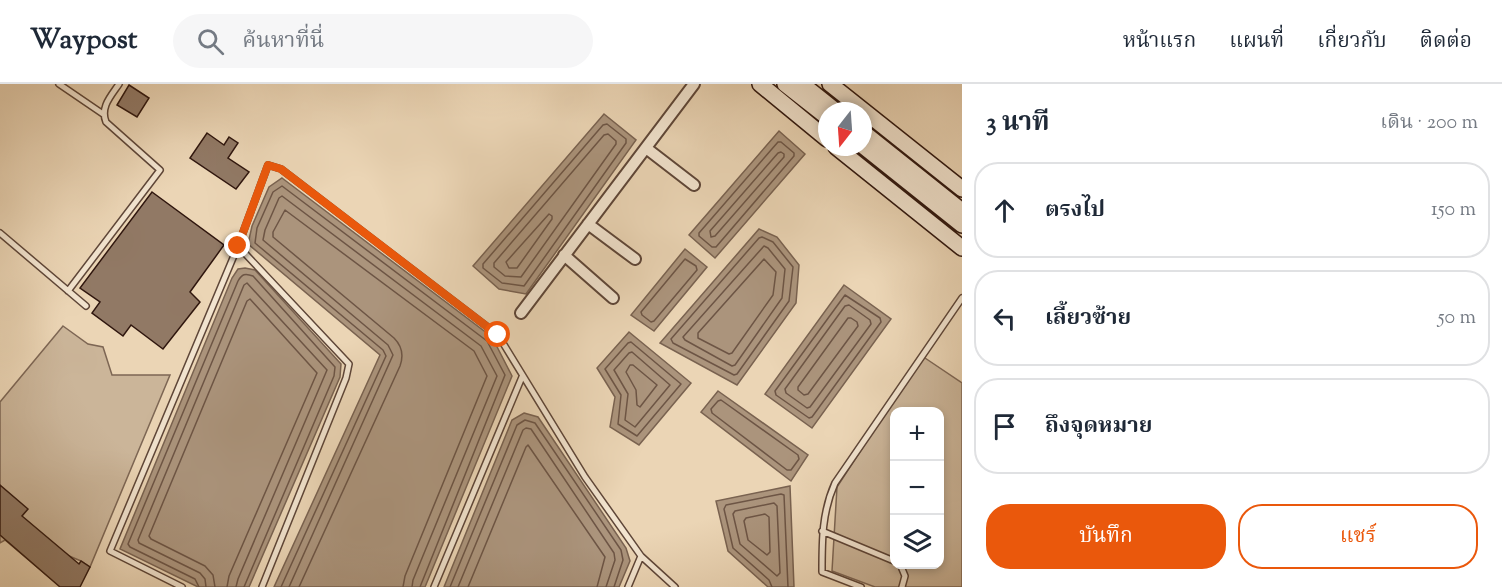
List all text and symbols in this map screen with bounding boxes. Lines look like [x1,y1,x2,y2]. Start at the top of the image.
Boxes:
search box [173,14,593,68]
text: Waypost [30,21,137,61]
icon: search [194,25,227,58]
text: ค้นหาที่นี่ [242,26,324,58]
text: หน้าแรก [1123,27,1196,57]
text: แผนที่ [1229,27,1284,57]
text: เกี่ยวกับ [1317,27,1387,57]
text: ติดต่อ [1420,27,1472,57]
north arrow [818,102,872,156]
text: 3 นาที [986,105,1050,142]
text: เดิน · 200 m [1380,109,1478,138]
icon: ahead [988,194,1021,227]
text: ตรงไป [1045,195,1105,227]
text: 150 m [1431,196,1476,225]
route end [224,232,250,258]
icon: left [988,302,1021,335]
text: เลี้ยวซ้าย [1045,303,1131,335]
text: 50 m [1438,304,1476,333]
route start [484,321,510,347]
map controls [890,407,944,569]
button: + [890,407,944,461]
icon: arrive [988,410,1021,443]
text: ถึงจุดหมาย [1045,411,1152,443]
button: − [890,461,944,515]
button: บันทึก [986,504,1226,569]
button: แชร์ [1238,504,1478,569]
button: layers [890,515,944,569]

